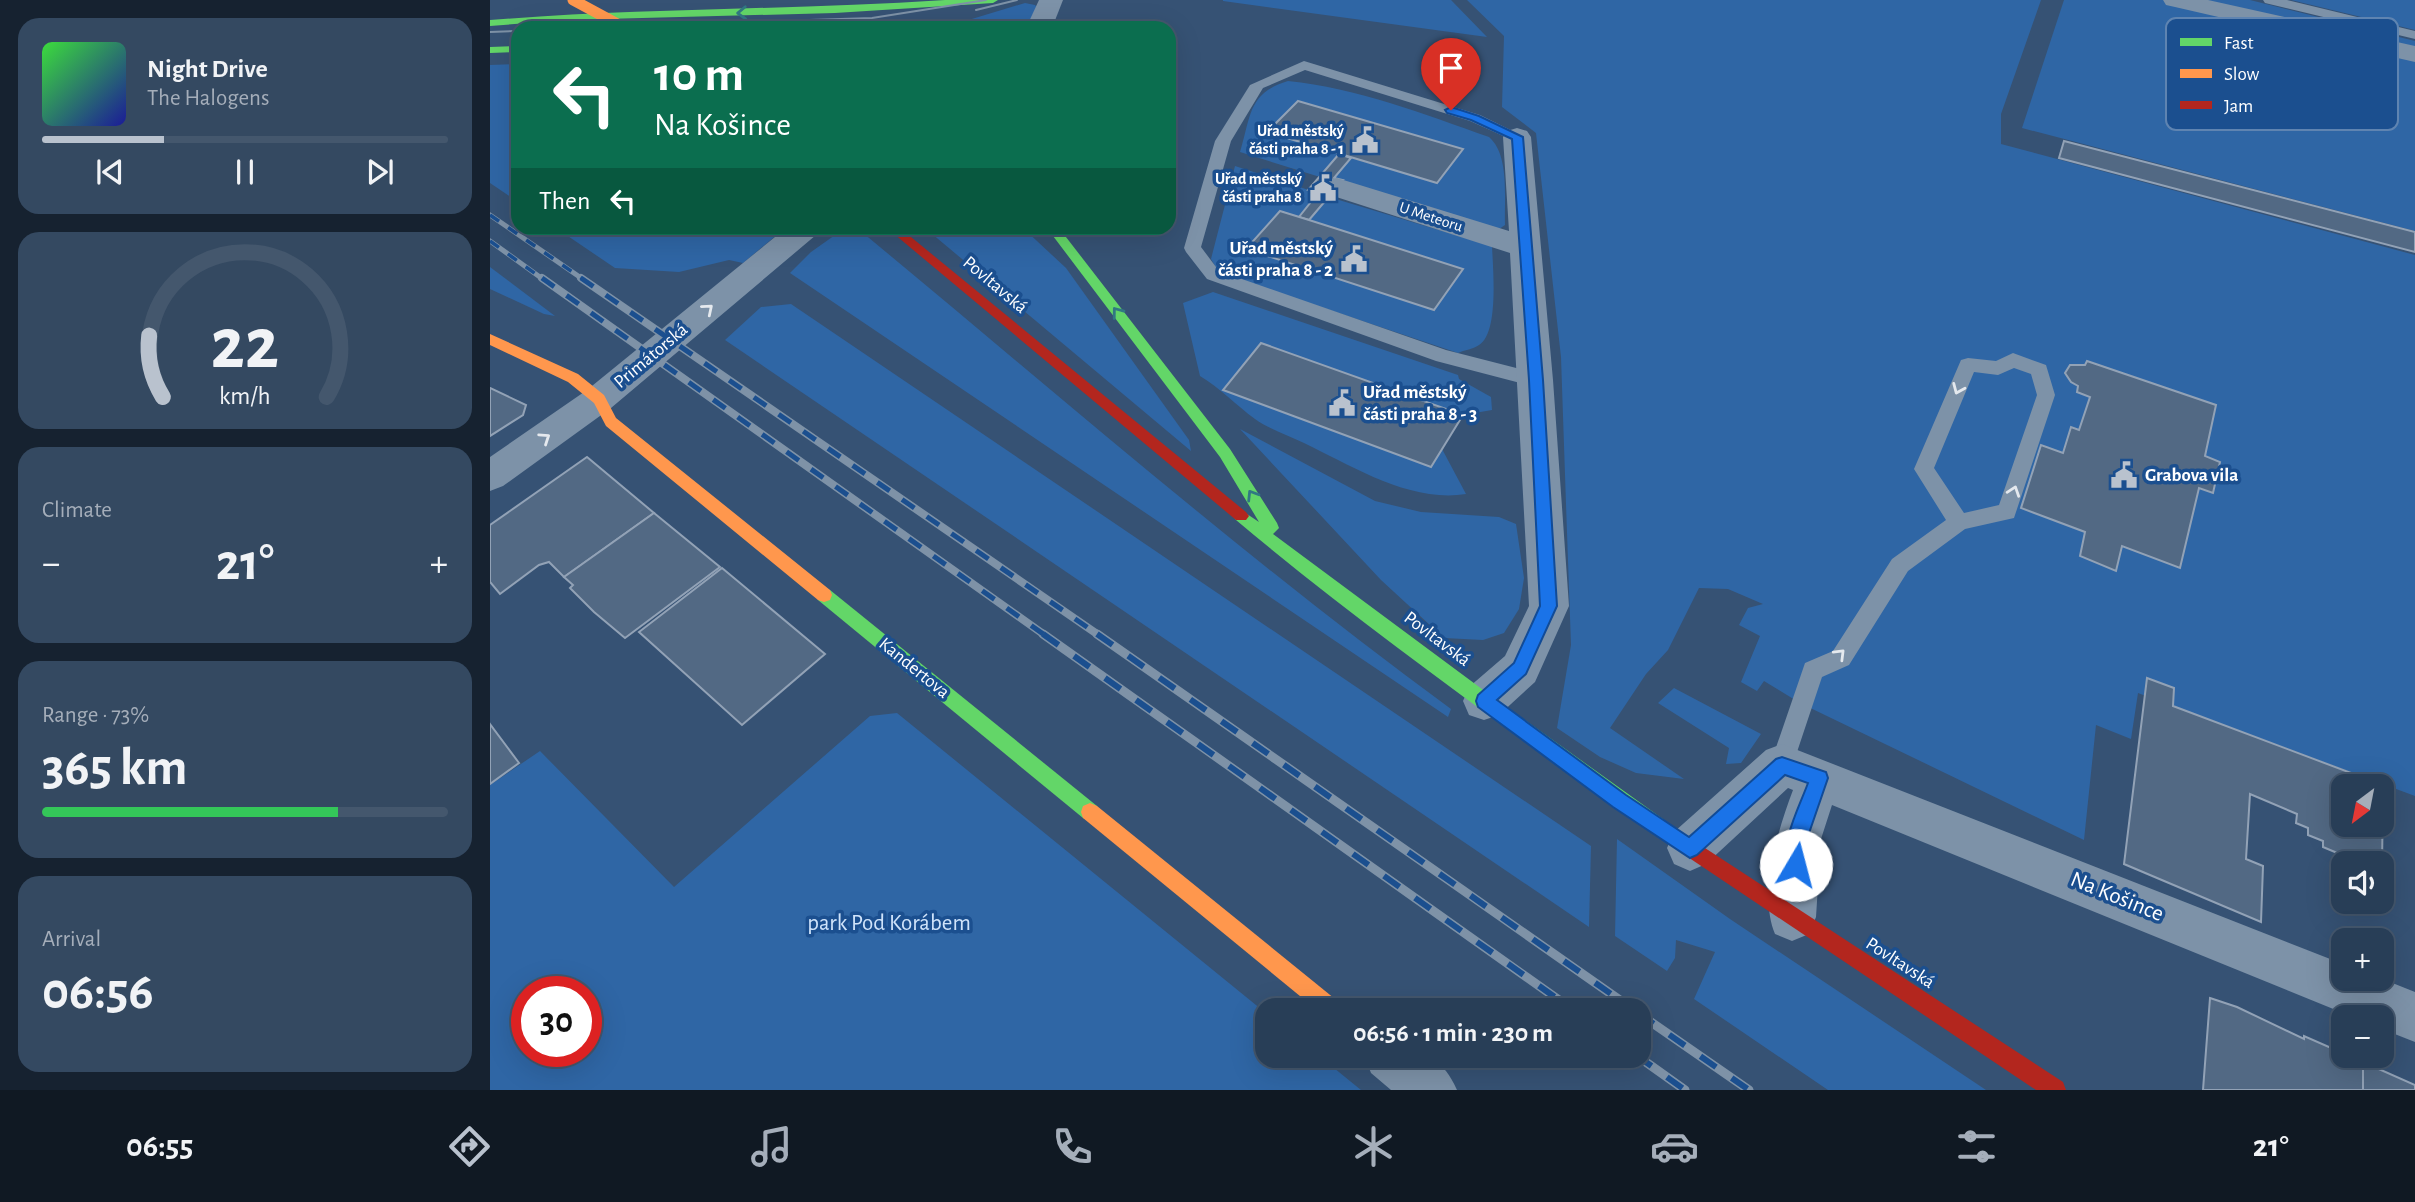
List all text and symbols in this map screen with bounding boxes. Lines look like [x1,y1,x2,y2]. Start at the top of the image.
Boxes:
one-way arrow [736,5,747,20]
legend [2166,18,2398,130]
text: Fast [2224,34,2254,53]
pin [1421,38,1481,110]
icon: left [539,49,630,140]
icon: arrive [1432,49,1470,87]
text: 10 m [654,51,744,100]
text: Night Drive [147,56,268,82]
text: Slow [2224,65,2260,84]
text: The Halogens [147,87,269,110]
text: Jam [2224,97,2253,116]
text: Na Košince [654,109,791,141]
place label: Uřad městský části praha 8 - 1 [1249,123,1345,157]
public building icon: Uřad městský části praha 8 - 1 [1350,125,1380,155]
icon: previous [91,153,129,191]
icon: pause [226,153,264,191]
icon: next [361,153,399,191]
place label: Uřad městský části praha 8 [1215,171,1303,205]
public building icon: Uřad městský části praha 8 [1308,173,1338,203]
icon: left [604,182,642,220]
text: Then [539,188,590,214]
street label: U Meteoru [1397,199,1465,235]
place label: Uřad městský části praha 8 - 2 [1218,239,1333,280]
public building icon: Uřad městský části praha 8 - 2 [1339,244,1369,274]
street label: Povltavská [959,253,1031,317]
one-way arrow [701,304,713,317]
one-way arrow [1113,307,1126,320]
text: 22 [211,309,279,382]
street label: Primátorská [611,320,692,392]
one-way arrow [1953,382,1967,394]
text: km/h [219,383,271,408]
place label: Uřad městský části praha 8 - 3 [1363,383,1477,424]
public building icon: Uřad městský části praha 8 - 3 [1327,388,1357,418]
one-way arrow [538,434,551,447]
public building icon: Grabova vila [2109,460,2139,490]
place label: Grabova vila [2145,466,2238,485]
one-way arrow [2006,485,2020,497]
one-way arrow [1247,490,1260,503]
text: Climate [42,499,112,522]
text: 21° [216,537,274,589]
text: − [42,545,60,583]
text: + [430,545,448,583]
street label: Povltavská [1400,608,1474,670]
street label: Kandertova [875,634,953,702]
one-way arrow [1832,649,1845,662]
text: Range · 73% [42,704,149,727]
text: 365 km [42,742,188,794]
north arrow [2331,774,2394,836]
map controls [2331,774,2394,1068]
position arrow [1759,828,1833,902]
button: sound [2331,851,2394,914]
street label: Na Košince [2067,868,2167,926]
park label: park Pod Korábem [807,912,971,935]
text: Arrival [42,928,101,951]
button: + [2331,928,2394,991]
street label: Povltavská [1862,934,1938,992]
text: 06:56 [42,966,154,1018]
speed limit sign: 30 [511,976,602,1067]
button: − [2331,1005,2394,1068]
text: 06:56 · 1 min · 230 m [1353,1020,1553,1046]
icon: directions [445,1122,494,1171]
icon: music [747,1122,796,1171]
icon: phone [1048,1122,1097,1171]
icon: climate [1349,1122,1398,1171]
icon: car [1650,1122,1699,1171]
icon: filters [1952,1122,2001,1171]
text: 06:55 [126,1130,193,1162]
text: 21° [2253,1130,2289,1162]

